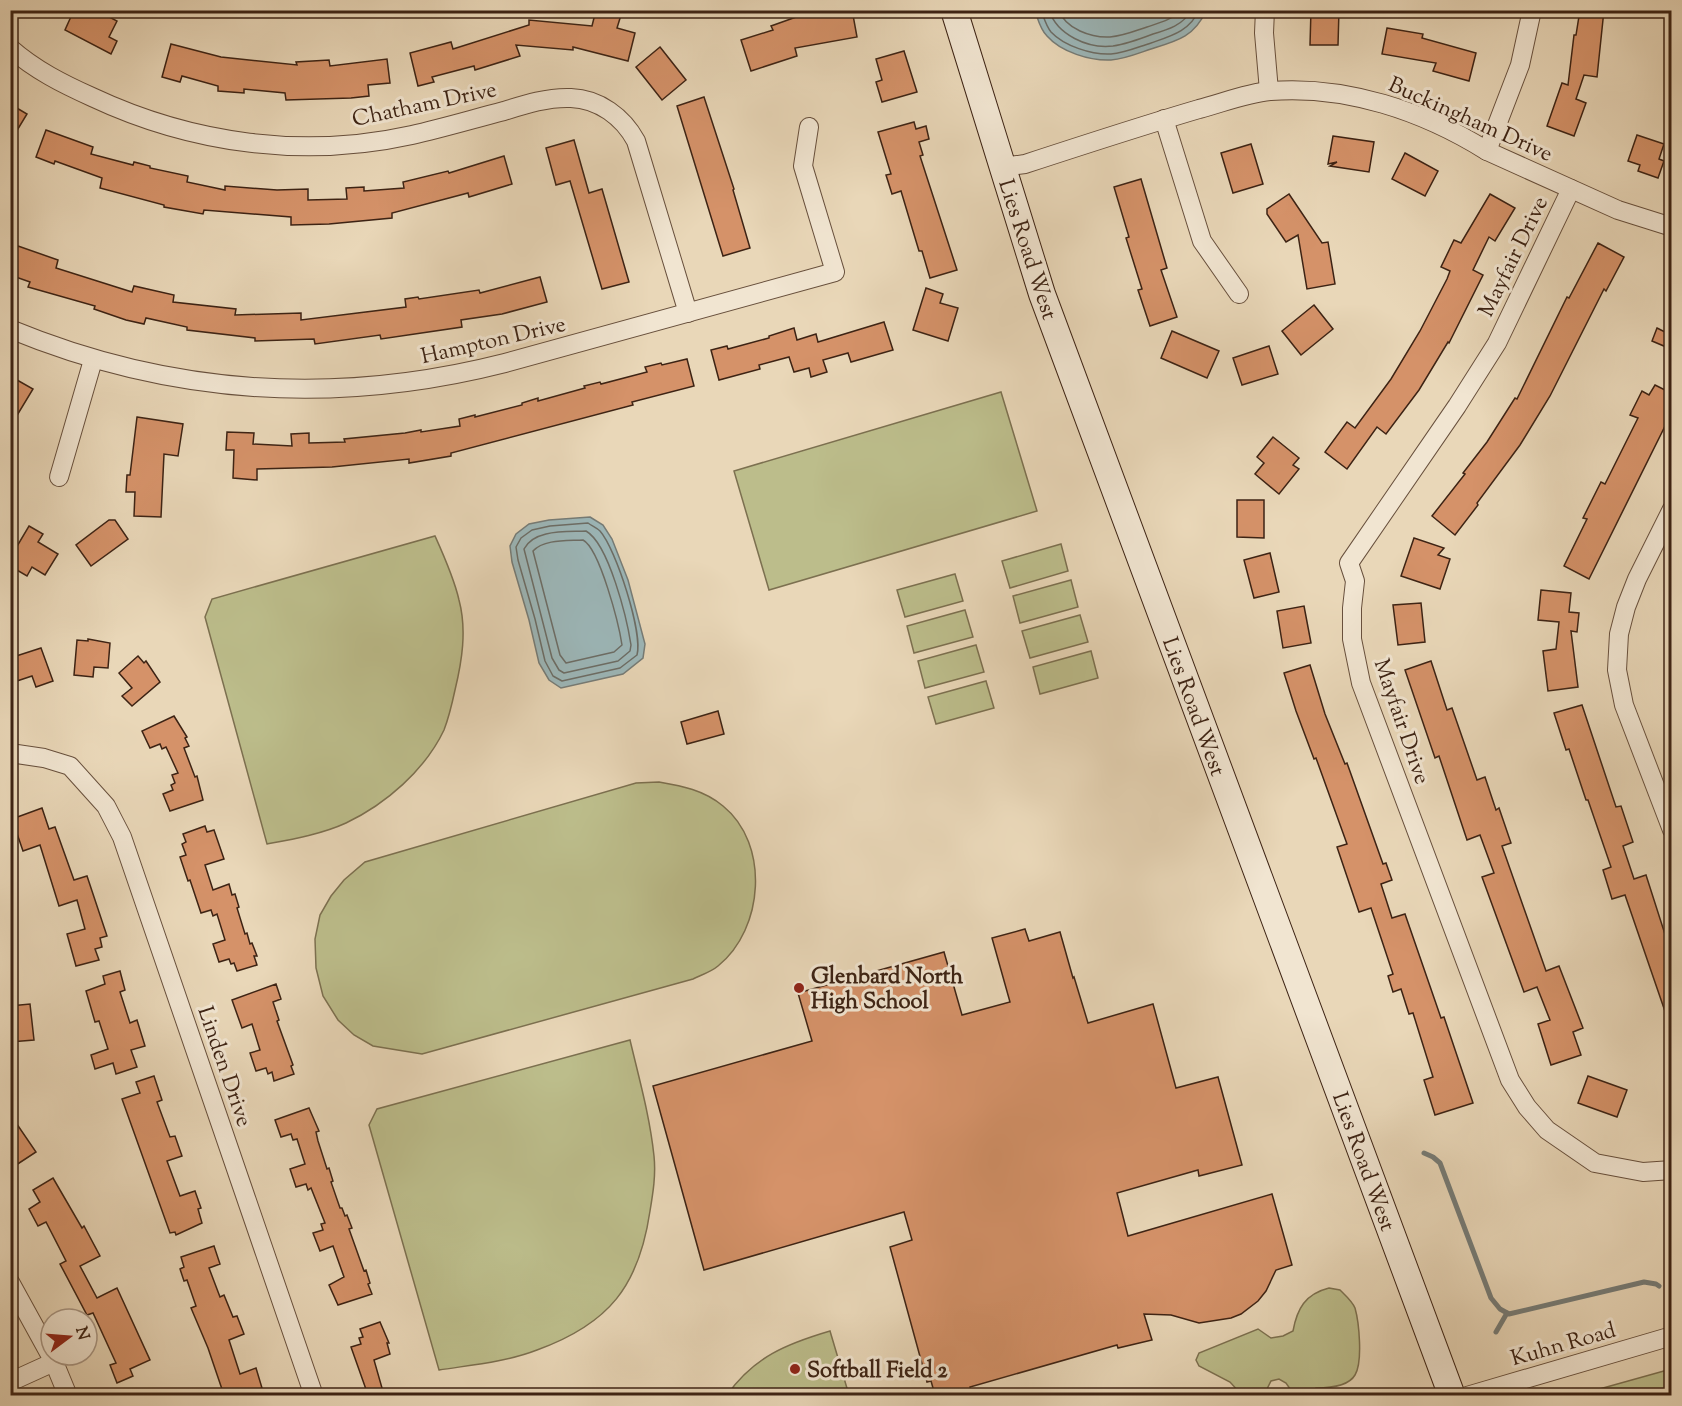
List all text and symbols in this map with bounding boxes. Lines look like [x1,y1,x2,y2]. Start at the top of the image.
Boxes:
street label: Buckingham Drive [1382,70,1557,171]
street label: Chatham Drive [349,75,500,137]
street label: Lies Road West [988,176,1064,325]
street label: Mayfair Drive [1472,192,1558,323]
street label: Hampton Drive [418,310,569,374]
street label: Lies Road West [1152,633,1232,781]
street label: Mayfair Drive [1364,655,1437,789]
place label: Glenbard North High School [811,962,963,1019]
marker: Glenbard North High School [792,981,806,995]
street label: Linden Drive [188,1002,259,1131]
street label: Lies Road West [1322,1088,1402,1236]
north arrow [39,1307,99,1367]
street label: Kuhn Road [1508,1316,1620,1376]
text: N [68,1324,94,1343]
place label: Softball Field 2 [807,1356,948,1388]
marker: Softball Field 2 [788,1362,802,1376]

